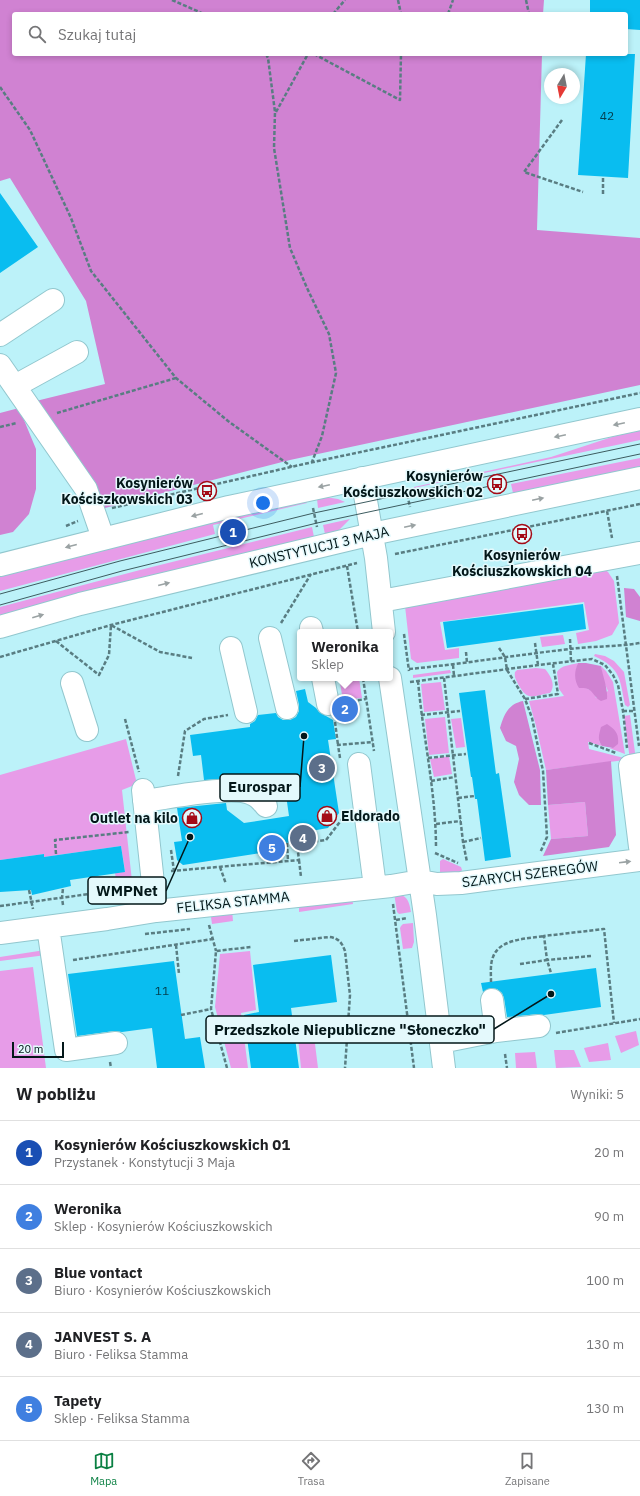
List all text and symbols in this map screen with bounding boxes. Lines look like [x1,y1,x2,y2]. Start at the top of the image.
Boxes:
search box [12,12,628,56]
icon: search [26,23,48,45]
text: Szukaj tutaj [58,25,136,44]
north arrow [544,68,580,104]
house number: 42 [600,108,614,123]
one-way arrow [613,421,625,427]
one-way arrow [554,434,566,440]
place label: Kosynierów Kościuszkowskich 02 [343,467,483,501]
bus stop icon: Kosynierów Kościuszkowskich 02 [486,473,508,495]
place label: Kosynierów Kościszkowskich 03 [61,474,193,508]
bus stop icon: Kosynierów Kościszkowskich 03 [196,480,218,502]
one-way arrow [318,483,330,489]
your location [253,493,273,513]
one-way arrow [531,496,544,502]
one-way arrow [191,512,203,518]
pin: 1 [220,517,246,547]
street label: KONSTYTUCJI 3 MAJA [247,522,391,572]
one-way arrow [404,523,416,529]
bus stop icon: Kosynierów Kościuszkowskich 04 [511,523,533,545]
one-way arrow [65,544,77,550]
place label: Kosynierów Kościuszkowskich 04 [452,546,592,580]
one-way arrow [158,581,170,587]
one-way arrow [32,613,44,619]
popup [297,629,393,681]
text: Weronika [311,637,379,656]
text: Sklep [311,656,344,673]
pin: 2 [332,694,358,724]
pin: 3 [309,753,335,783]
callout: Eurospar [220,774,300,801]
text: Eurospar [228,777,292,796]
shop icon: Eldorado [316,805,338,827]
shop icon: Outlet na kilo [181,807,203,829]
place label: Eldorado [341,807,400,825]
place label: Outlet na kilo [90,809,178,827]
pin: 4 [290,823,316,853]
pin: 5 [259,833,285,863]
street label: SZARYCH SZEREGÓW [461,856,600,891]
one-way arrow [619,859,631,865]
callout: WMPNet [88,877,166,904]
text: WMPNet [96,881,158,900]
street label: FELIKSA STAMMA [176,887,290,917]
house number: 11 [155,983,169,998]
callout: Przedszkole Niepubliczne "Słoneczko" [206,1016,494,1043]
text: Przedszkole Niepubliczne "Słoneczko" [214,1020,486,1039]
scale bar [12,1040,64,1059]
text: 20 m [18,1042,43,1056]
text: W pobliżu [16,1083,96,1105]
text: Wyniki: 5 [571,1086,624,1103]
text: Kosynierów Kościuszkowskich 01 [54,1135,290,1154]
text: 1 [25,1144,33,1161]
text: 20 m [594,1144,624,1161]
text: Przystanek · Konstytucji 3 Maja [54,1154,235,1171]
text: Weronika [54,1199,122,1218]
text: 2 [25,1208,33,1225]
text: 90 m [594,1208,624,1225]
text: Sklep · Kosynierów Kościuszkowskich [54,1218,273,1235]
text: Blue vontact [54,1263,143,1282]
text: 3 [25,1272,33,1289]
text: 100 m [586,1272,624,1289]
text: Biuro · Kosynierów Kościuszkowskich [54,1282,271,1299]
text: JANVEST S. A [54,1327,151,1346]
text: 4 [25,1336,33,1353]
text: 130 m [586,1336,624,1353]
text: Biuro · Feliksa Stamma [54,1346,188,1363]
text: Tapety [54,1391,102,1410]
text: 5 [25,1400,33,1417]
text: 130 m [586,1400,624,1417]
text: Sklep · Feliksa Stamma [54,1410,190,1427]
tab: Mapa [90,1450,117,1488]
tab: Trasa [298,1450,325,1488]
tab: Zapisane [505,1450,550,1488]

